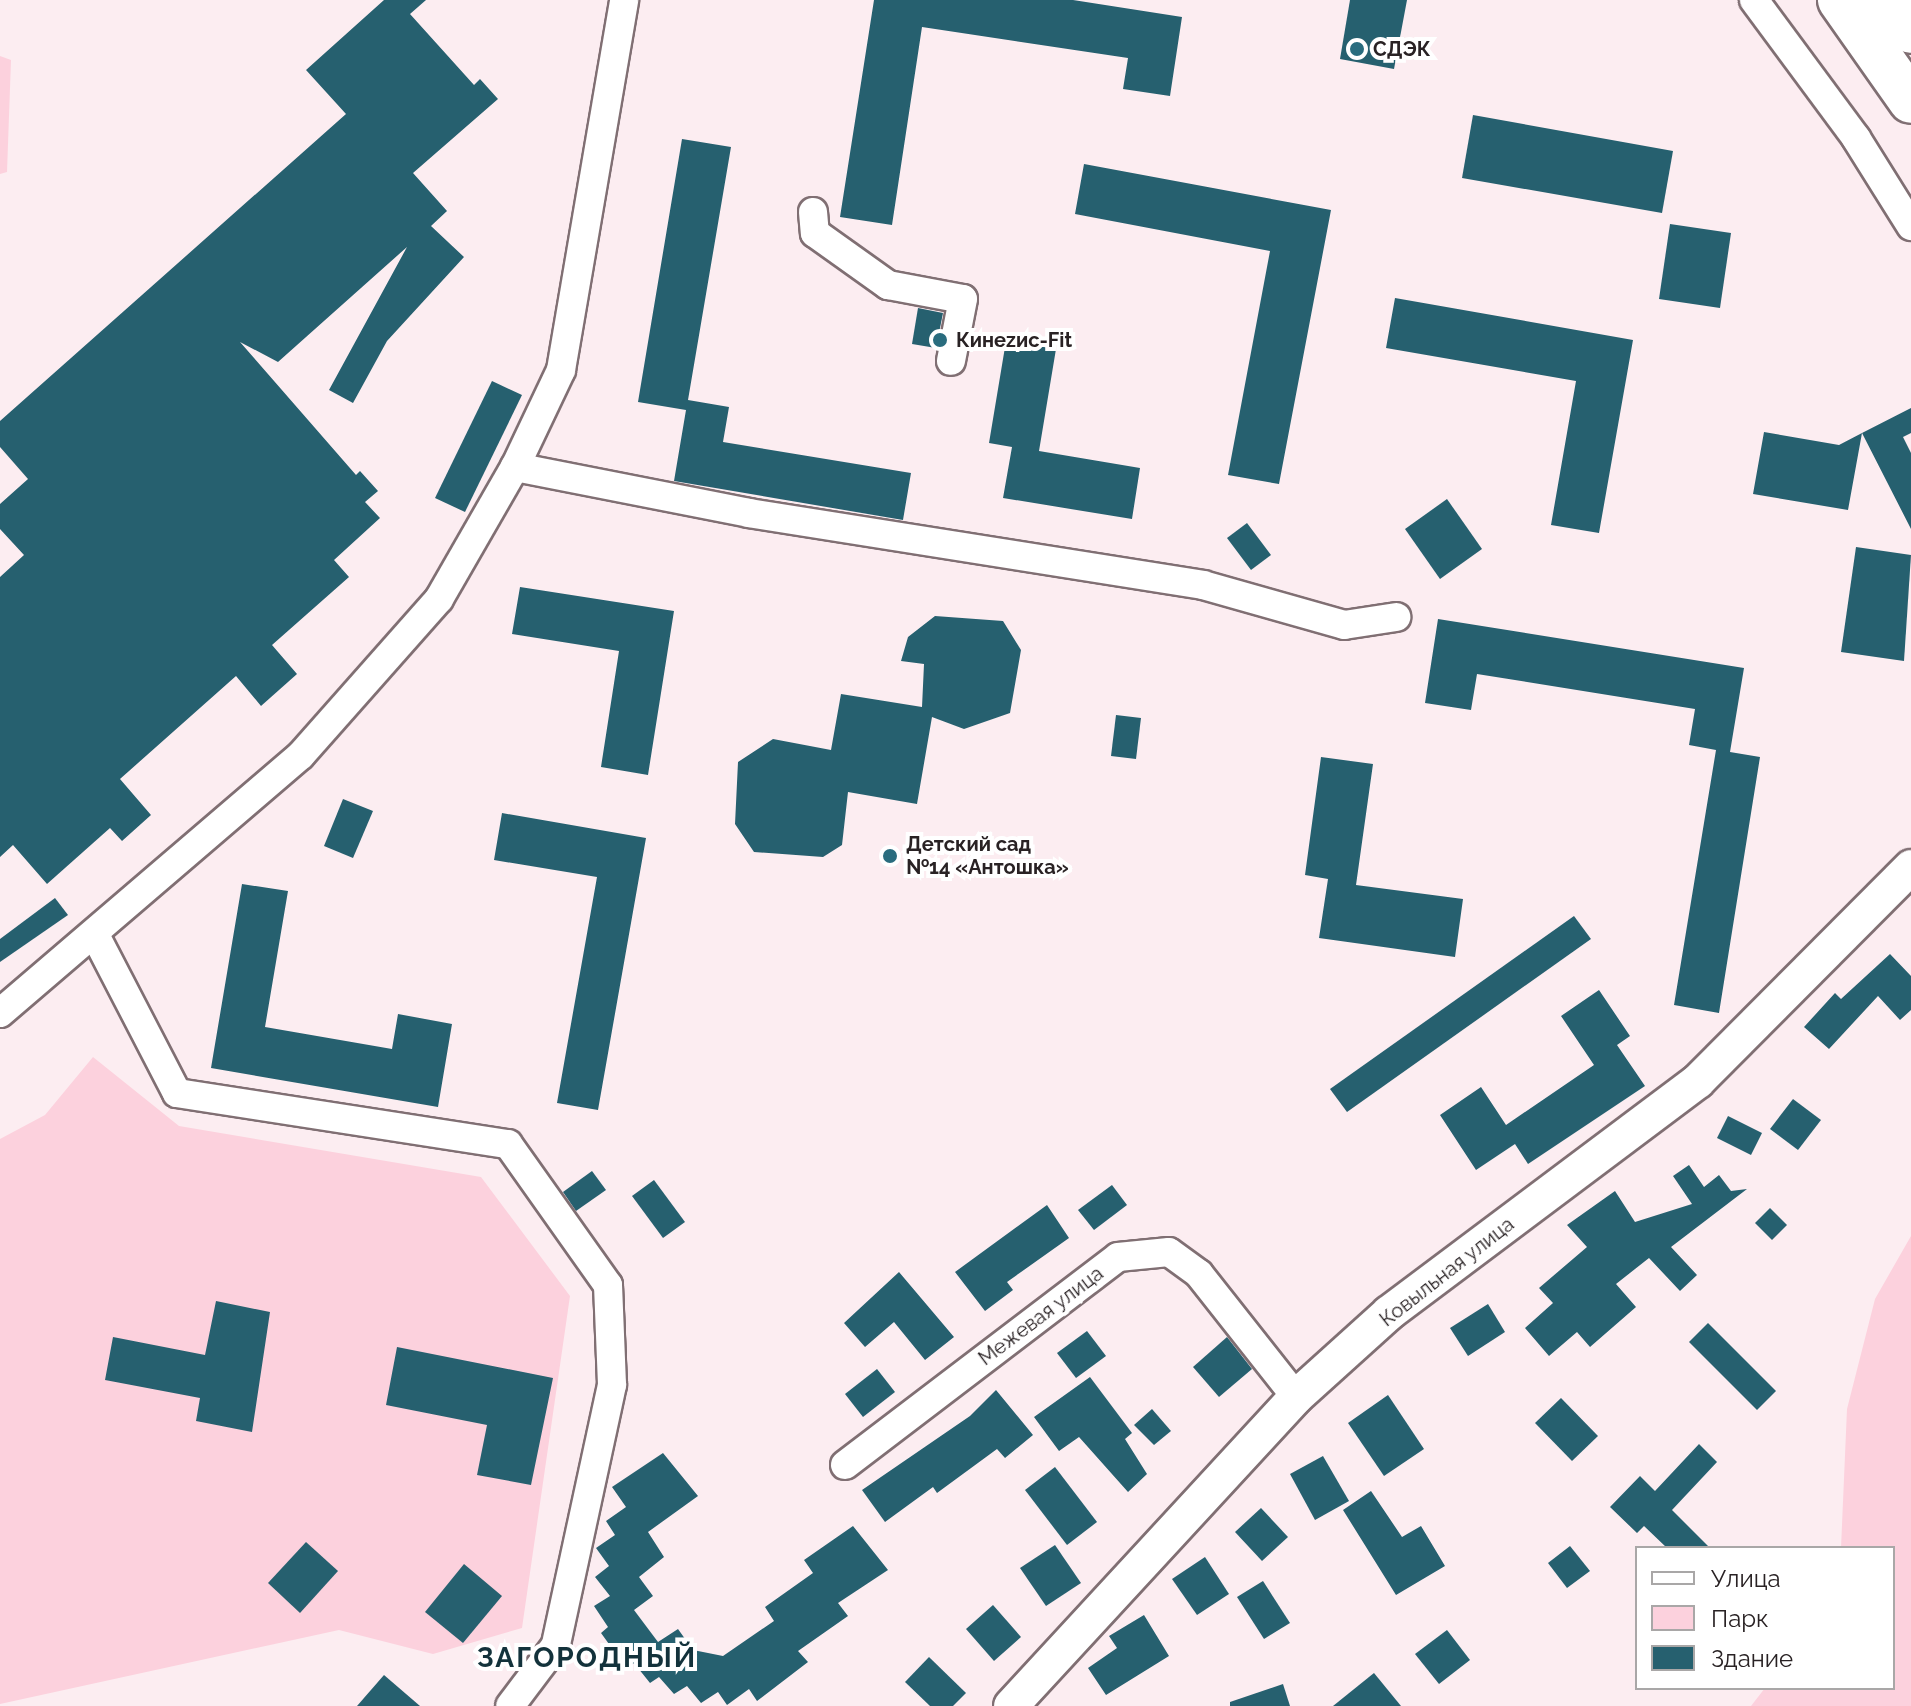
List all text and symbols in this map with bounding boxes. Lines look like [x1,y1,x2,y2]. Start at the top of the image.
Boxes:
place label: СДЭК [1373,37,1430,61]
marker: СДЭК [1348,40,1366,58]
place label: Кинеzис-Fit [956,328,1072,352]
marker: Кинеzис-Fit [931,331,949,349]
place label: Детский сад №14 «Антошка» [906,832,1069,879]
marker: Детский сад №14 «Антошка» [881,847,899,865]
street label: Ковыльная улица [1375,1212,1519,1332]
street label: Межевая улица [974,1261,1108,1371]
legend [1635,1546,1895,1690]
text: Улица [1711,1564,1781,1593]
text: Парк [1711,1604,1769,1633]
district label: ЗАГОРОДНЫЙ [477,1641,697,1675]
text: Здание [1711,1644,1793,1673]

